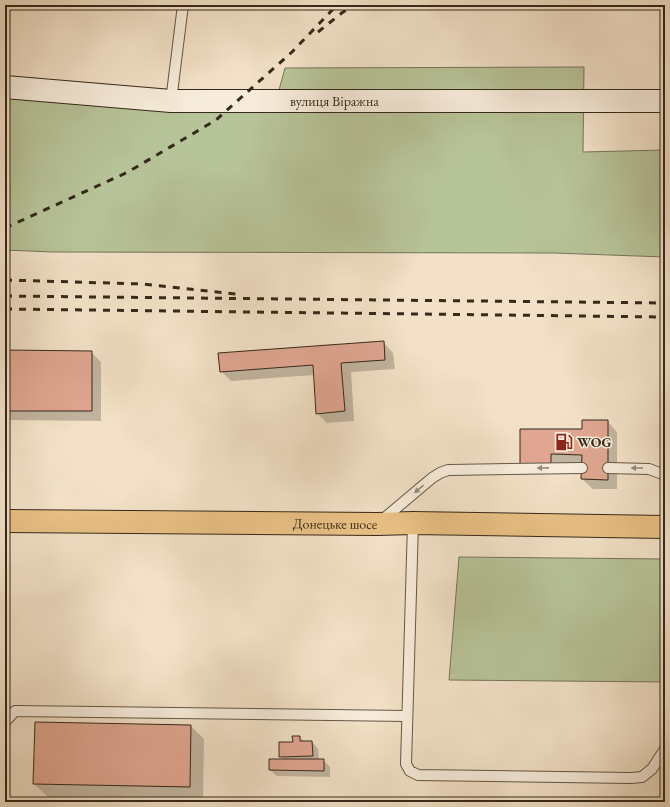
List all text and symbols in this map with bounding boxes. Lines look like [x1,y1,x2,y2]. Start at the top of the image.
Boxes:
street label: вулиця Віражна [290,92,379,110]
fuel station icon: WOG [554,432,574,452]
place label: WOG [577,433,612,451]
one-way arrow [537,465,549,472]
one-way arrow [630,465,643,471]
one-way arrow [414,485,424,494]
street label: Донецьке шосе [293,514,378,533]

